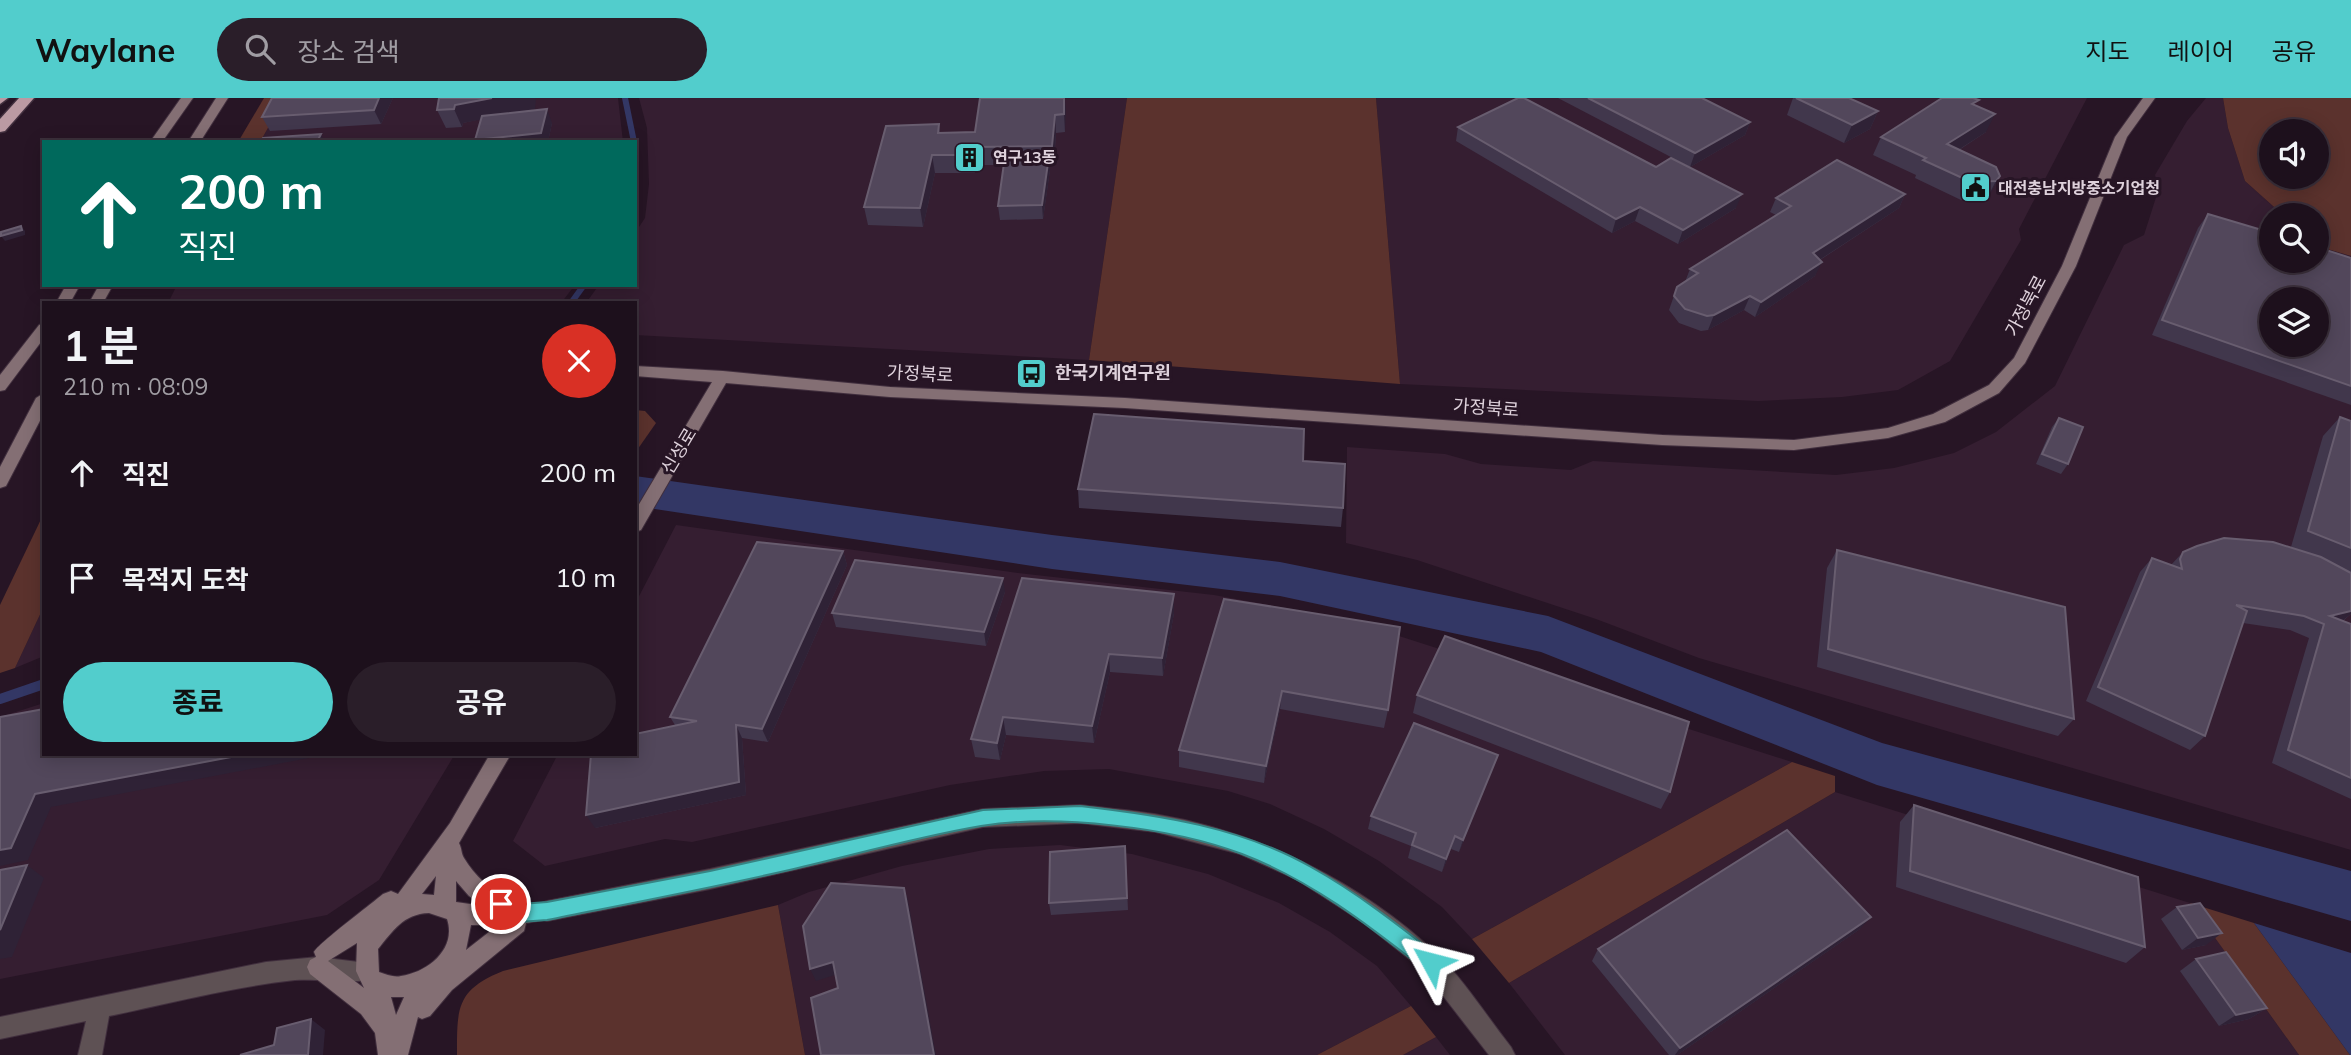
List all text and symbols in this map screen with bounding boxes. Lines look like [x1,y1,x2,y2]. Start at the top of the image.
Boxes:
search box [217,18,707,81]
text: Waylane [35,29,175,70]
icon: search [241,30,279,68]
text: 장소 검색 [297,35,400,68]
text: 지도 [2085,36,2130,66]
text: 레이어 [2168,36,2234,66]
text: 공유 [2272,36,2316,66]
map controls [2259,119,2329,357]
button: sound [2259,119,2329,189]
building icon: 연구13동 [953,140,987,174]
place label: 연구13동 [993,147,1056,167]
text: 200 m [178,160,324,221]
icon: ahead [63,168,154,259]
public building icon: 대전충남지방중소기업청 [1958,171,1992,205]
place label: 대전충남지방중소기업청 [1998,178,2160,198]
button: search [2259,203,2329,273]
text: 직진 [178,226,237,266]
street label: 가정북로 [2000,271,2051,340]
button: layers [2259,287,2329,357]
text: 1 분 [63,319,138,372]
button: close [542,324,616,398]
bus stop icon: 한국기계연구원 [1015,356,1049,390]
street label: 가정북로 [886,360,954,387]
place label: 한국기계연구원 [1055,361,1171,384]
text: 210 m · 08:09 [63,372,208,401]
street label: 가정북로 [1452,394,1520,421]
street label: 신성로 [656,424,701,478]
icon: ahead [63,454,101,492]
text: 200 m [540,456,616,489]
text: 직진 [122,458,170,491]
icon: arrive [63,559,101,597]
text: 10 m [555,561,616,594]
text: 목적지 도착 [122,563,249,596]
button: 종료 [63,662,333,742]
button: 공유 [347,662,616,742]
pin [471,874,531,934]
icon: arrive [482,885,520,923]
position arrow [1394,925,1468,999]

